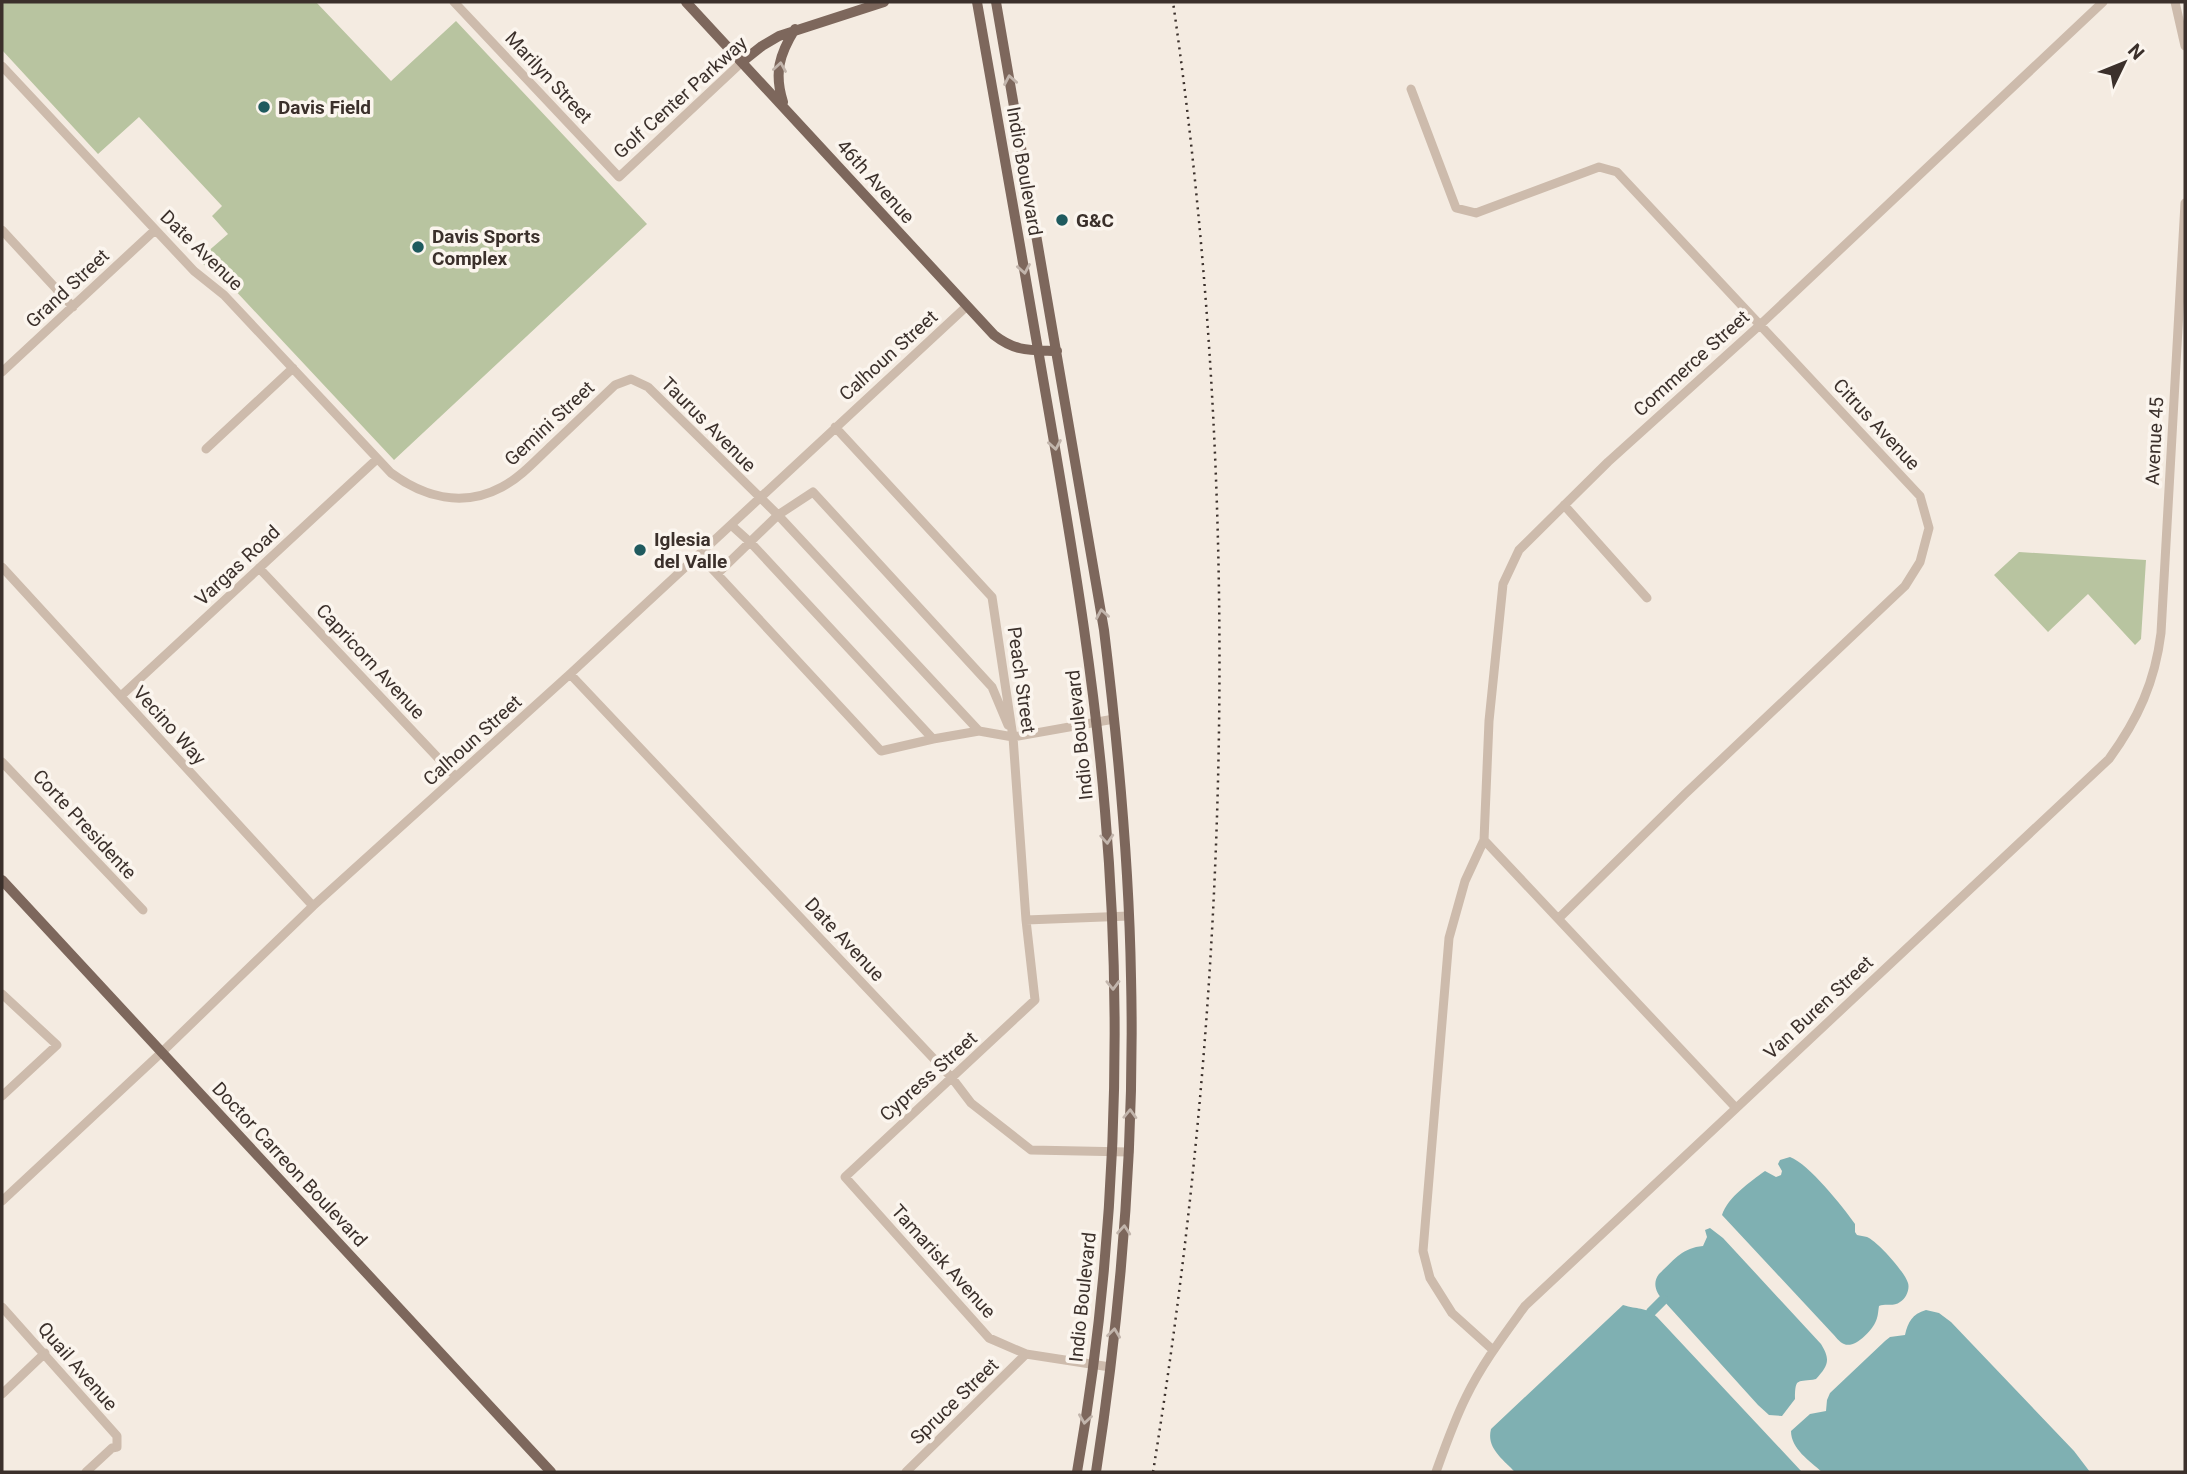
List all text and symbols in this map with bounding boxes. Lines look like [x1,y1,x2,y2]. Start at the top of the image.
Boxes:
street label: Marilyn Street [500,27,597,128]
north arrow [2089,28,2159,98]
street label: Golf Center Parkway [609,31,752,163]
text: N [2123,39,2149,64]
one-way arrow [772,61,787,73]
one-way arrow [1003,74,1018,86]
place label: Davis Field [278,96,371,119]
marker: Davis Field [256,99,272,115]
street label: Indio Boulevard [1002,105,1047,237]
street label: 46th Avenue [832,135,919,228]
street label: Date Avenue [156,205,248,295]
place label: G&C [1076,209,1114,232]
marker: G&C [1054,212,1070,228]
place label: Davis Sports Complex [432,225,540,270]
marker: Davis Sports Complex [410,239,426,255]
street label: Grand Street [21,244,114,333]
one-way arrow [1016,263,1031,274]
street label: Calhoun Street [834,305,942,406]
street label: Commerce Street [1629,305,1754,421]
street label: Taurus Avenue [656,372,761,477]
street label: Citrus Avenue [1828,374,1925,475]
street label: Gemini Street [500,376,599,471]
street label: Avenue 45 [2141,396,2168,486]
one-way arrow [1047,439,1062,451]
street label: Vargas Road [190,520,284,610]
place label: Iglesia del Valle [654,528,727,573]
marker: Iglesia del Valle [632,542,648,558]
street label: Capricorn Avenue [311,599,430,724]
one-way arrow [1095,608,1110,620]
street label: Peach Street [1003,625,1040,735]
street label: Indio Boulevard [1061,669,1098,801]
street label: Vecino Way [128,681,211,769]
street label: Calhoun Street [418,690,526,791]
street label: Corte Presidente [28,765,141,884]
one-way arrow [1100,833,1115,844]
street label: Date Avenue [800,893,889,986]
street label: Van Buren Street [1759,951,1878,1064]
one-way arrow [1105,980,1121,991]
street label: Cypress Street [875,1027,982,1126]
street label: Doctor Carreon Boulevard [207,1077,372,1251]
one-way arrow [1122,1109,1138,1119]
street label: Tamarisk Avenue [887,1200,1001,1323]
one-way arrow [1116,1225,1131,1236]
street label: Indio Boulevard [1064,1231,1101,1363]
street label: Quail Avenue [33,1317,122,1415]
one-way arrow [1107,1327,1122,1338]
street label: Spruce Street [905,1354,1003,1449]
one-way arrow [1078,1413,1093,1424]

